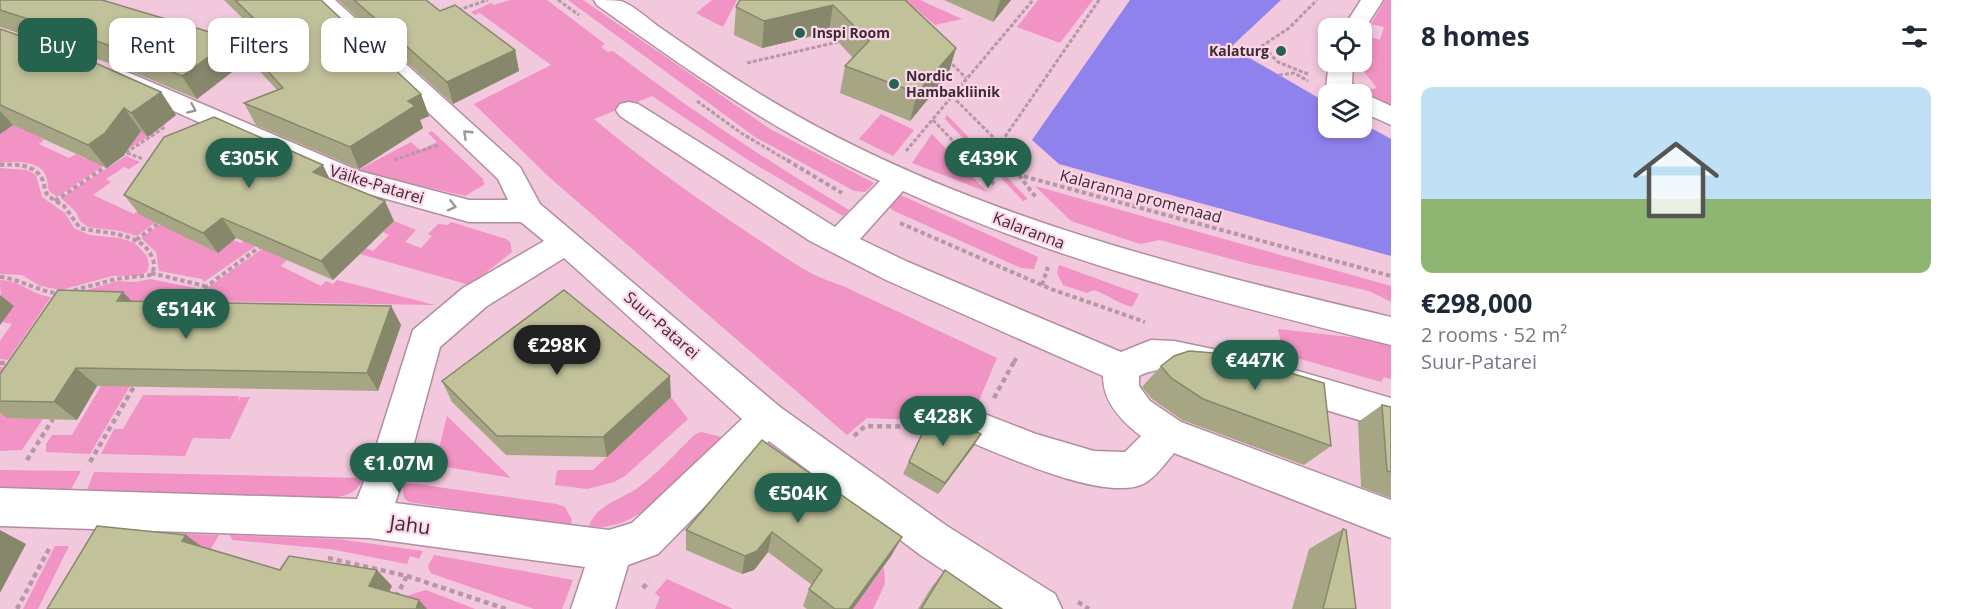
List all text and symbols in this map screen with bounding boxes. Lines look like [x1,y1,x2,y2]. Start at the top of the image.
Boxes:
chip: Buy [18,18,97,72]
chip: Rent [109,18,196,72]
chip: Filters [208,18,309,72]
chip: New [321,18,407,72]
map controls [1318,18,1372,138]
button: locate [1318,18,1372,72]
text: 8 homes [1421,18,1530,54]
icon: filters [1898,20,1931,53]
place label: Inspi Room [812,23,890,42]
marker: Inspi Room [793,26,807,40]
place label: Kalaturg [1209,41,1269,60]
marker: Kalaturg [1274,44,1288,58]
place label: Nordic Hambakliinik [906,66,1000,101]
marker: Nordic Hambakliinik [887,77,901,91]
button: layers [1318,84,1372,138]
one-way arrow [185,102,196,114]
icon: home [1622,126,1730,234]
one-way arrow [463,130,473,141]
pin: €305K [207,138,291,189]
pin: €439K [946,138,1030,189]
text: €305K [219,144,279,171]
text: €439K [958,144,1018,171]
street label: Väike-Patarei [327,159,427,209]
street label: Kalaranna promenaad [1058,164,1224,228]
one-way arrow [447,199,457,212]
street label: Kalaranna [990,206,1068,254]
text: €298,000 [1421,285,1532,321]
street label: Suur-Patarei [620,286,704,364]
pin: €514K [144,289,228,340]
text: €514K [156,295,216,322]
text: 2 rooms · 52 m² [1421,321,1567,348]
pin: €298K [515,325,599,376]
text: €298K [527,331,587,358]
pin: €447K [1213,340,1297,391]
text: €447K [1225,346,1285,373]
text: Suur-Patarei [1421,348,1537,375]
pin: €428K [901,396,985,447]
text: €428K [913,402,973,429]
pin: €1.07M [350,443,448,494]
text: €1.07M [364,449,434,476]
pin: €504K [756,473,840,524]
text: €504K [768,479,828,506]
street label: Jahu [386,508,432,541]

